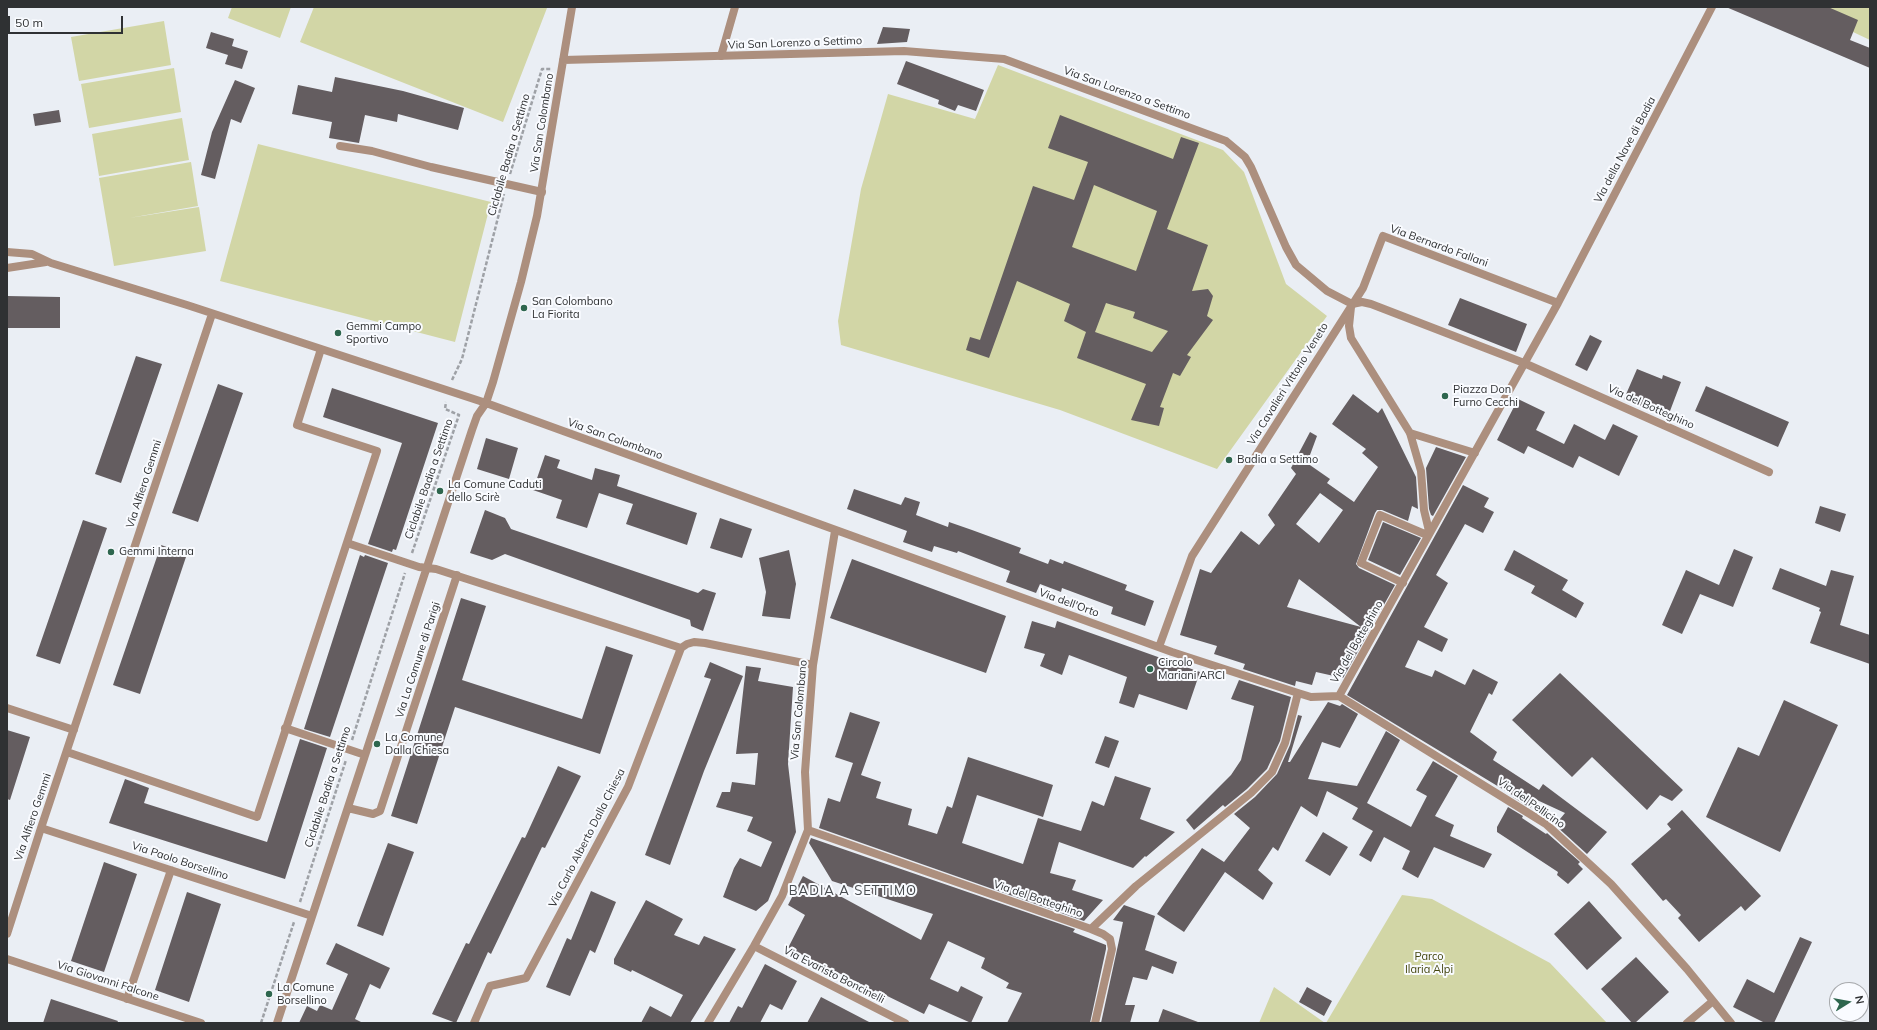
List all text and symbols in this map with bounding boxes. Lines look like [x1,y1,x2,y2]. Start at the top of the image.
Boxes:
scale bar [10,8,125,34]
text: 50 m [15,15,43,30]
street label: Via San Lorenzo a Settimo [728,34,862,52]
street label: Via San Lorenzo a Settimo [1062,64,1192,122]
street label: Via San Colombano [528,72,556,174]
street label: Ciclabile Badia a Settimo [485,92,533,218]
street label: Via della Nave di Badia [1591,95,1659,205]
street label: Via Bernardo Fallani [1388,222,1490,270]
place label: San Colombano La Fiorita [532,295,613,321]
marker: San Colombano La Fiorita [519,303,529,313]
place label: Gemmi Campo Sportivo [346,320,421,346]
street label: Via Cavalieri Vittorio Veneto [1245,320,1331,448]
marker: Gemmi Campo Sportivo [333,328,343,338]
street label: Via del Botteghino [1606,382,1696,432]
place label: Piazza Don Furno Cecchi [1453,383,1518,409]
marker: Piazza Don Furno Cecchi [1440,391,1450,401]
street label: Via San Colombano [566,416,664,462]
street label: Ciclabile Badia a Settimo [402,417,456,541]
street label: Via Alfiero Gemmi [124,438,164,530]
place label: Badia a Settimo [1237,453,1318,467]
marker: Badia a Settimo [1224,455,1234,465]
place label: La Comune Caduti dello Scirè [448,478,542,504]
marker: La Comune Caduti dello Scirè [435,486,445,496]
place label: Gemmi Interna [119,545,194,559]
marker: Gemmi Interna [106,547,116,557]
street label: Via dell'Orto [1037,586,1101,620]
street label: Via del Botteghino [1328,598,1386,686]
street label: Via La Comune di Parigi [393,600,443,720]
place label: Circolo Mariani ARCI [1158,656,1225,682]
street label: Via San Colombano [788,659,810,761]
marker: Circolo Mariani ARCI [1145,664,1155,674]
street label: Ciclabile Badia a Settimo [302,725,354,849]
place label: La Comune Dalla Chiesa [385,731,449,757]
marker: La Comune Dalla Chiesa [372,739,382,749]
street label: Via Carlo Alberto Dalla Chiesa [546,766,628,910]
street label: Via Alfiero Gemmi [12,771,54,863]
street label: Via del Pellicino [1495,775,1567,831]
street label: Via Paolo Borsellino [130,839,230,883]
street label: Via del Botteghino [992,878,1084,920]
district label: BADIA A SETTIMO [789,883,917,899]
street label: Via Evaristo Boncinelli [781,944,887,1006]
park label: Parco Ilaria Alpi [1405,950,1453,976]
street label: Via Giovanni Falcone [55,958,161,1004]
place label: La Comune Borsellino [277,981,334,1007]
north arrow [1829,982,1869,1022]
marker: La Comune Borsellino [264,989,274,999]
text: N [1852,994,1867,1005]

